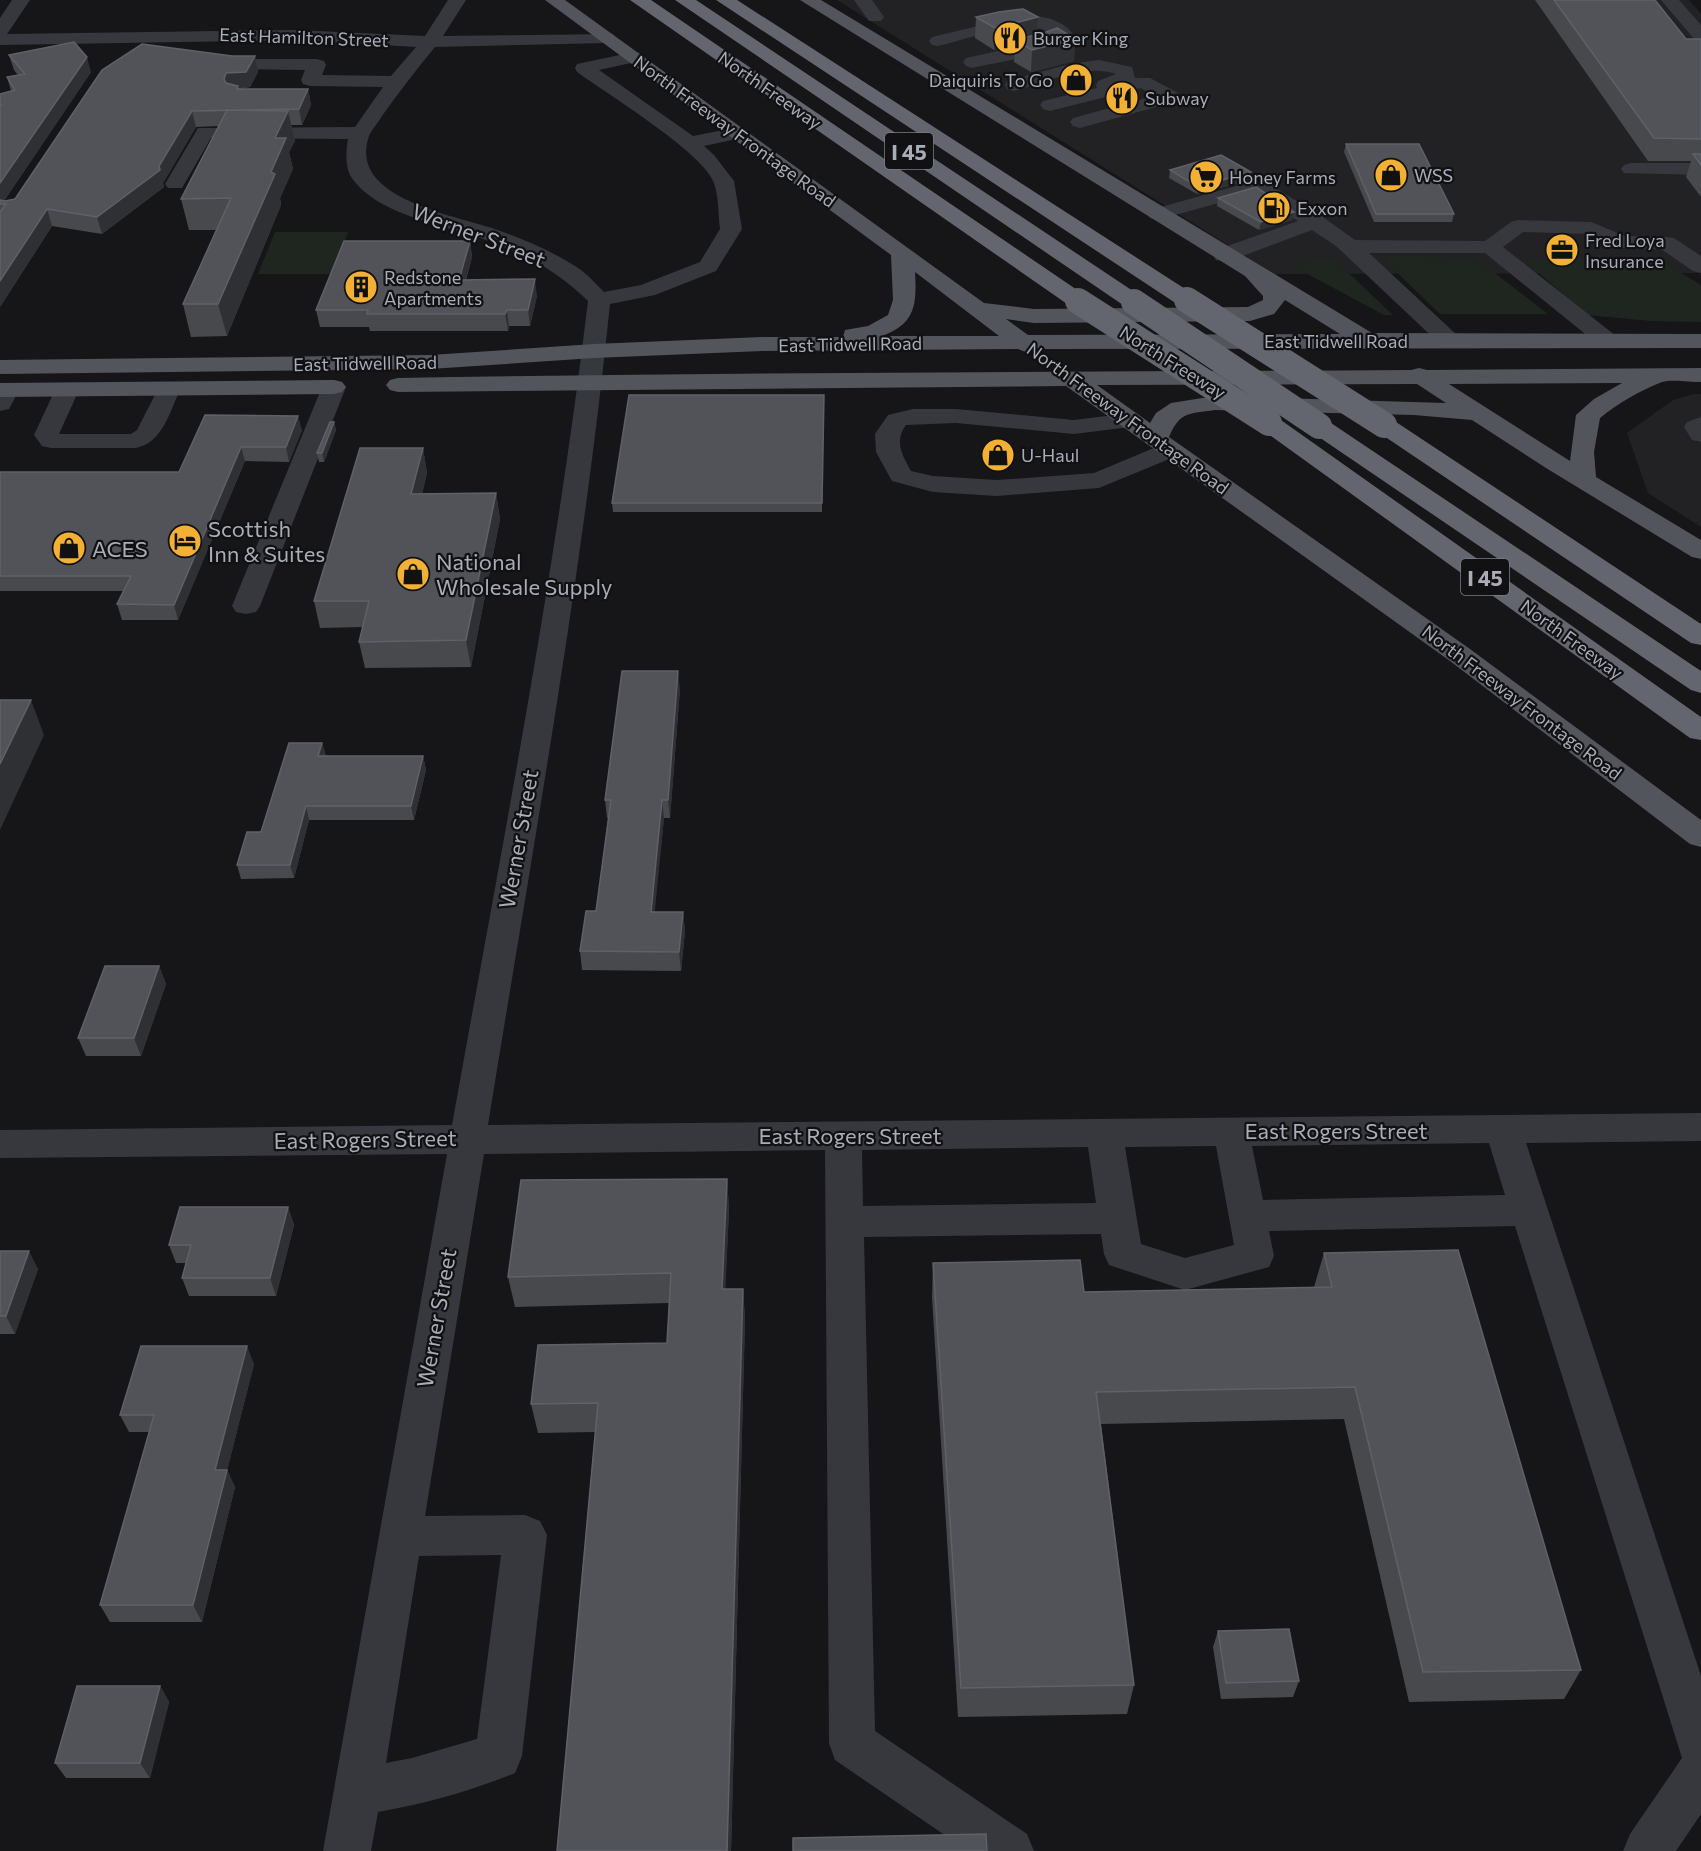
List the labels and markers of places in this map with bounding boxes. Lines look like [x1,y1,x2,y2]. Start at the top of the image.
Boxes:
restaurant icon: Burger King [992,20,1028,56]
place label: Burger King [1033,27,1129,49]
shop icon: Daiquiris To Go [1058,62,1094,98]
place label: Daiquiris To Go [929,69,1053,91]
restaurant icon: Subway [1104,80,1140,116]
place label: Subway [1145,87,1209,109]
shop icon: WSS [1373,157,1409,193]
supermarket icon: Honey Farms [1188,159,1224,195]
place label: WSS [1414,164,1453,186]
place label: Honey Farms [1229,166,1336,188]
fuel station icon: Exxon [1256,190,1292,226]
place label: Exxon [1297,197,1348,219]
place label: Fred Loya Insurance [1585,229,1665,272]
office icon: Fred Loya Insurance [1544,232,1580,268]
place label: Redstone Apartments [384,266,482,309]
building icon: Redstone Apartments [343,269,379,305]
shop icon: U-Haul [980,437,1016,473]
place label: U-Haul [1021,444,1079,466]
place label: Scottish Inn & Suites [208,515,325,567]
hotel icon: Scottish Inn & Suites [167,523,203,559]
shop icon: ACES [51,530,87,566]
place label: ACES [92,535,148,562]
place label: National Wholesale Supply [436,548,613,600]
shop icon: National Wholesale Supply [395,556,431,592]

